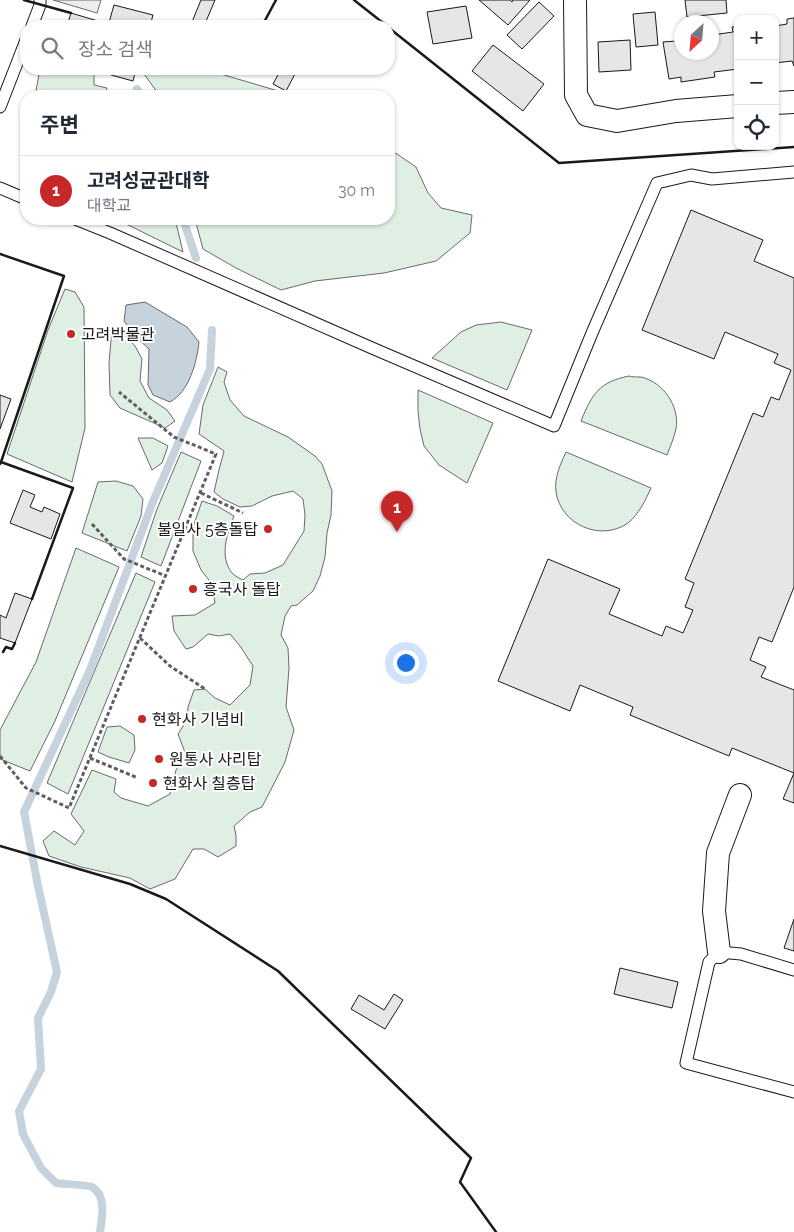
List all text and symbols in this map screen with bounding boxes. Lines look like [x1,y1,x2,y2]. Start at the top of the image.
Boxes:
north arrow [674,15,719,60]
map controls [734,15,779,150]
button: + [734,15,779,60]
search box [20,20,395,75]
icon: search [38,34,66,62]
text: 장소 검색 [78,38,153,60]
button: − [734,60,779,105]
button: locate [734,105,779,150]
text: 주변 [40,112,79,137]
text: 고려성균관대학 [87,169,209,191]
text: 1 [52,181,60,200]
text: 30 m [338,181,375,200]
text: 대학교 [87,196,131,215]
place label: 고려박물관 [81,325,155,344]
marker: 고려박물관 [65,328,77,340]
pin: 1 [381,491,413,532]
place label: 불일사 5층돌탑 [157,520,258,539]
marker: 불일사 5층돌탑 [262,523,274,535]
place label: 흥국사 돌탑 [203,580,281,599]
marker: 흥국사 돌탑 [187,583,199,595]
your location [393,650,419,676]
place label: 현화사 기념비 [152,710,244,729]
marker: 현화사 기념비 [136,713,148,725]
place label: 원통사 사리탑 [169,750,262,769]
marker: 원통사 사리탑 [153,753,165,765]
place label: 현화사 칠층탑 [163,774,256,793]
marker: 현화사 칠층탑 [147,777,159,789]

